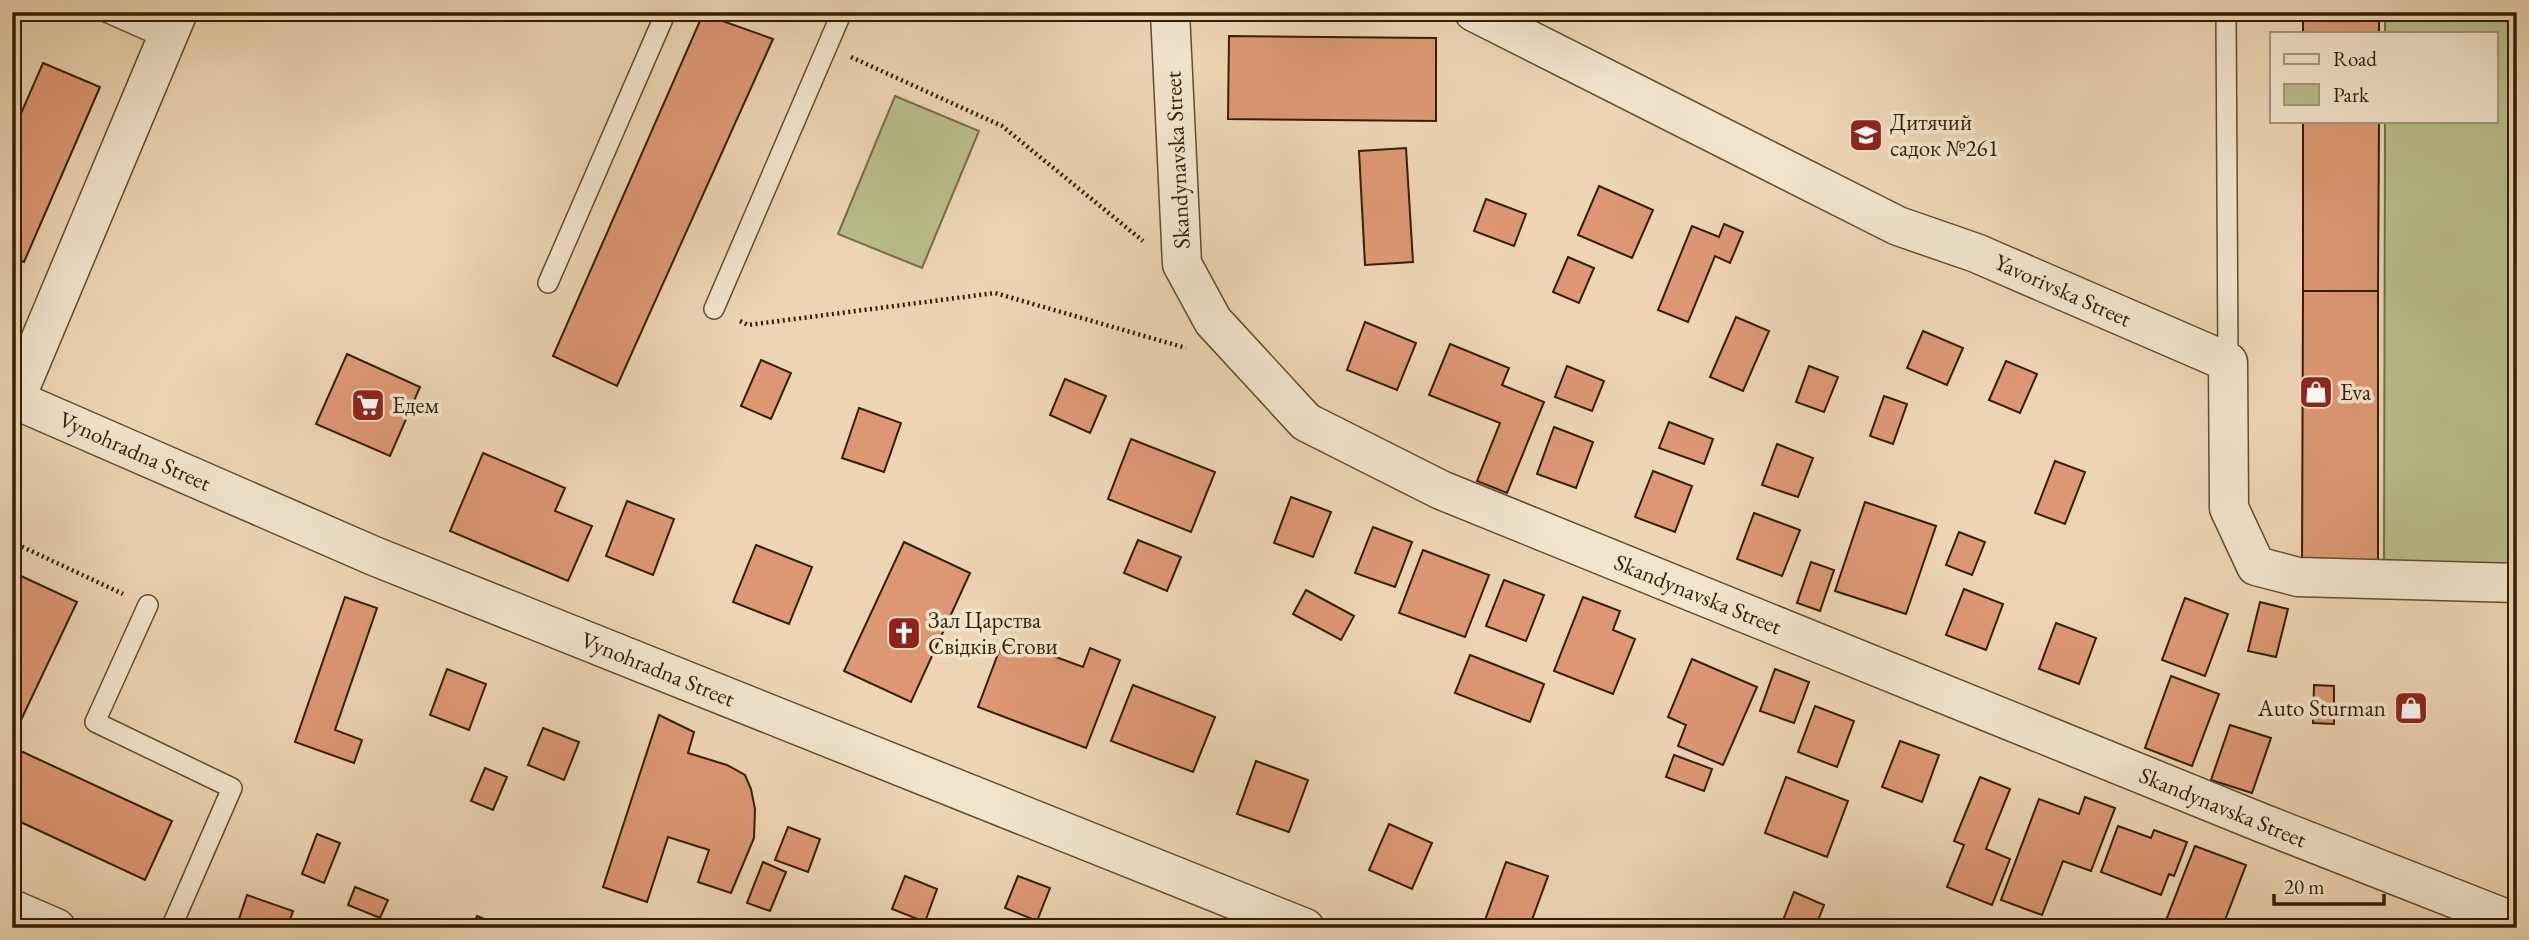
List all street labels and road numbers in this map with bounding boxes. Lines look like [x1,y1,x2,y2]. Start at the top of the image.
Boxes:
street label: Skandynavska Street [1157,70,1197,250]
street label: Yavorivska Street [1990,247,2137,334]
street label: Vynohradna Street [54,404,216,498]
street label: Skandynavska Street [1610,547,1787,642]
street label: Vynohradna Street [577,625,740,714]
street label: Skandynavska Street [2135,760,2312,855]

